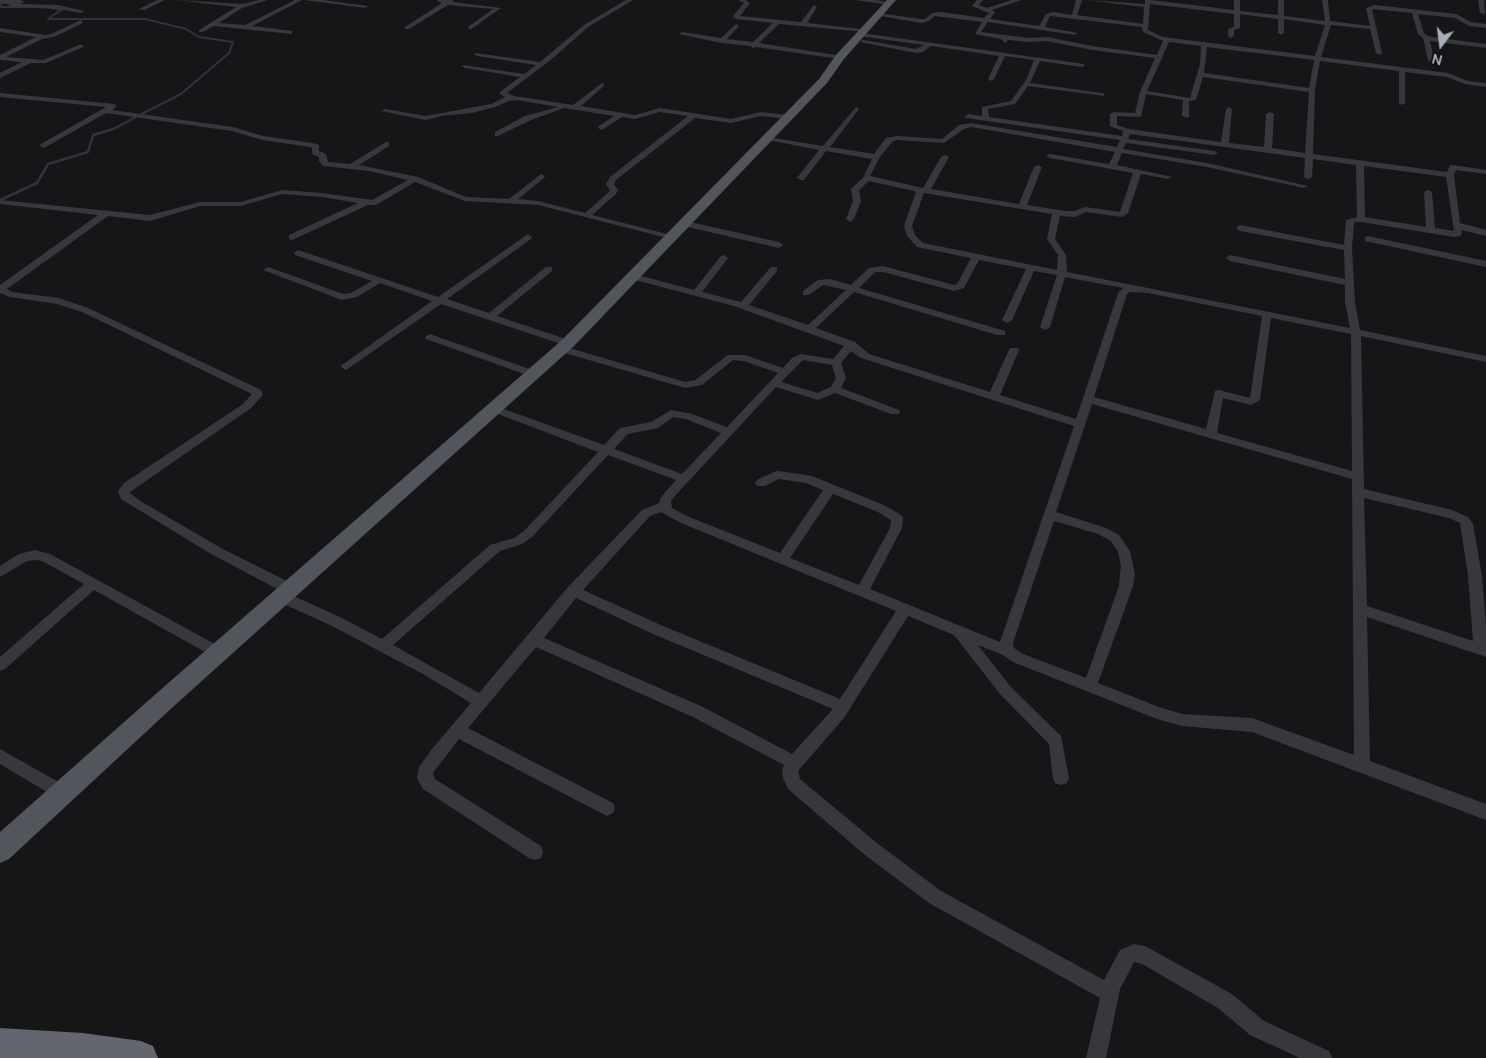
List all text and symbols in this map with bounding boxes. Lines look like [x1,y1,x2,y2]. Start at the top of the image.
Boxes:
north arrow [1416,20,1466,70]
text: N [1430,50,1444,69]

